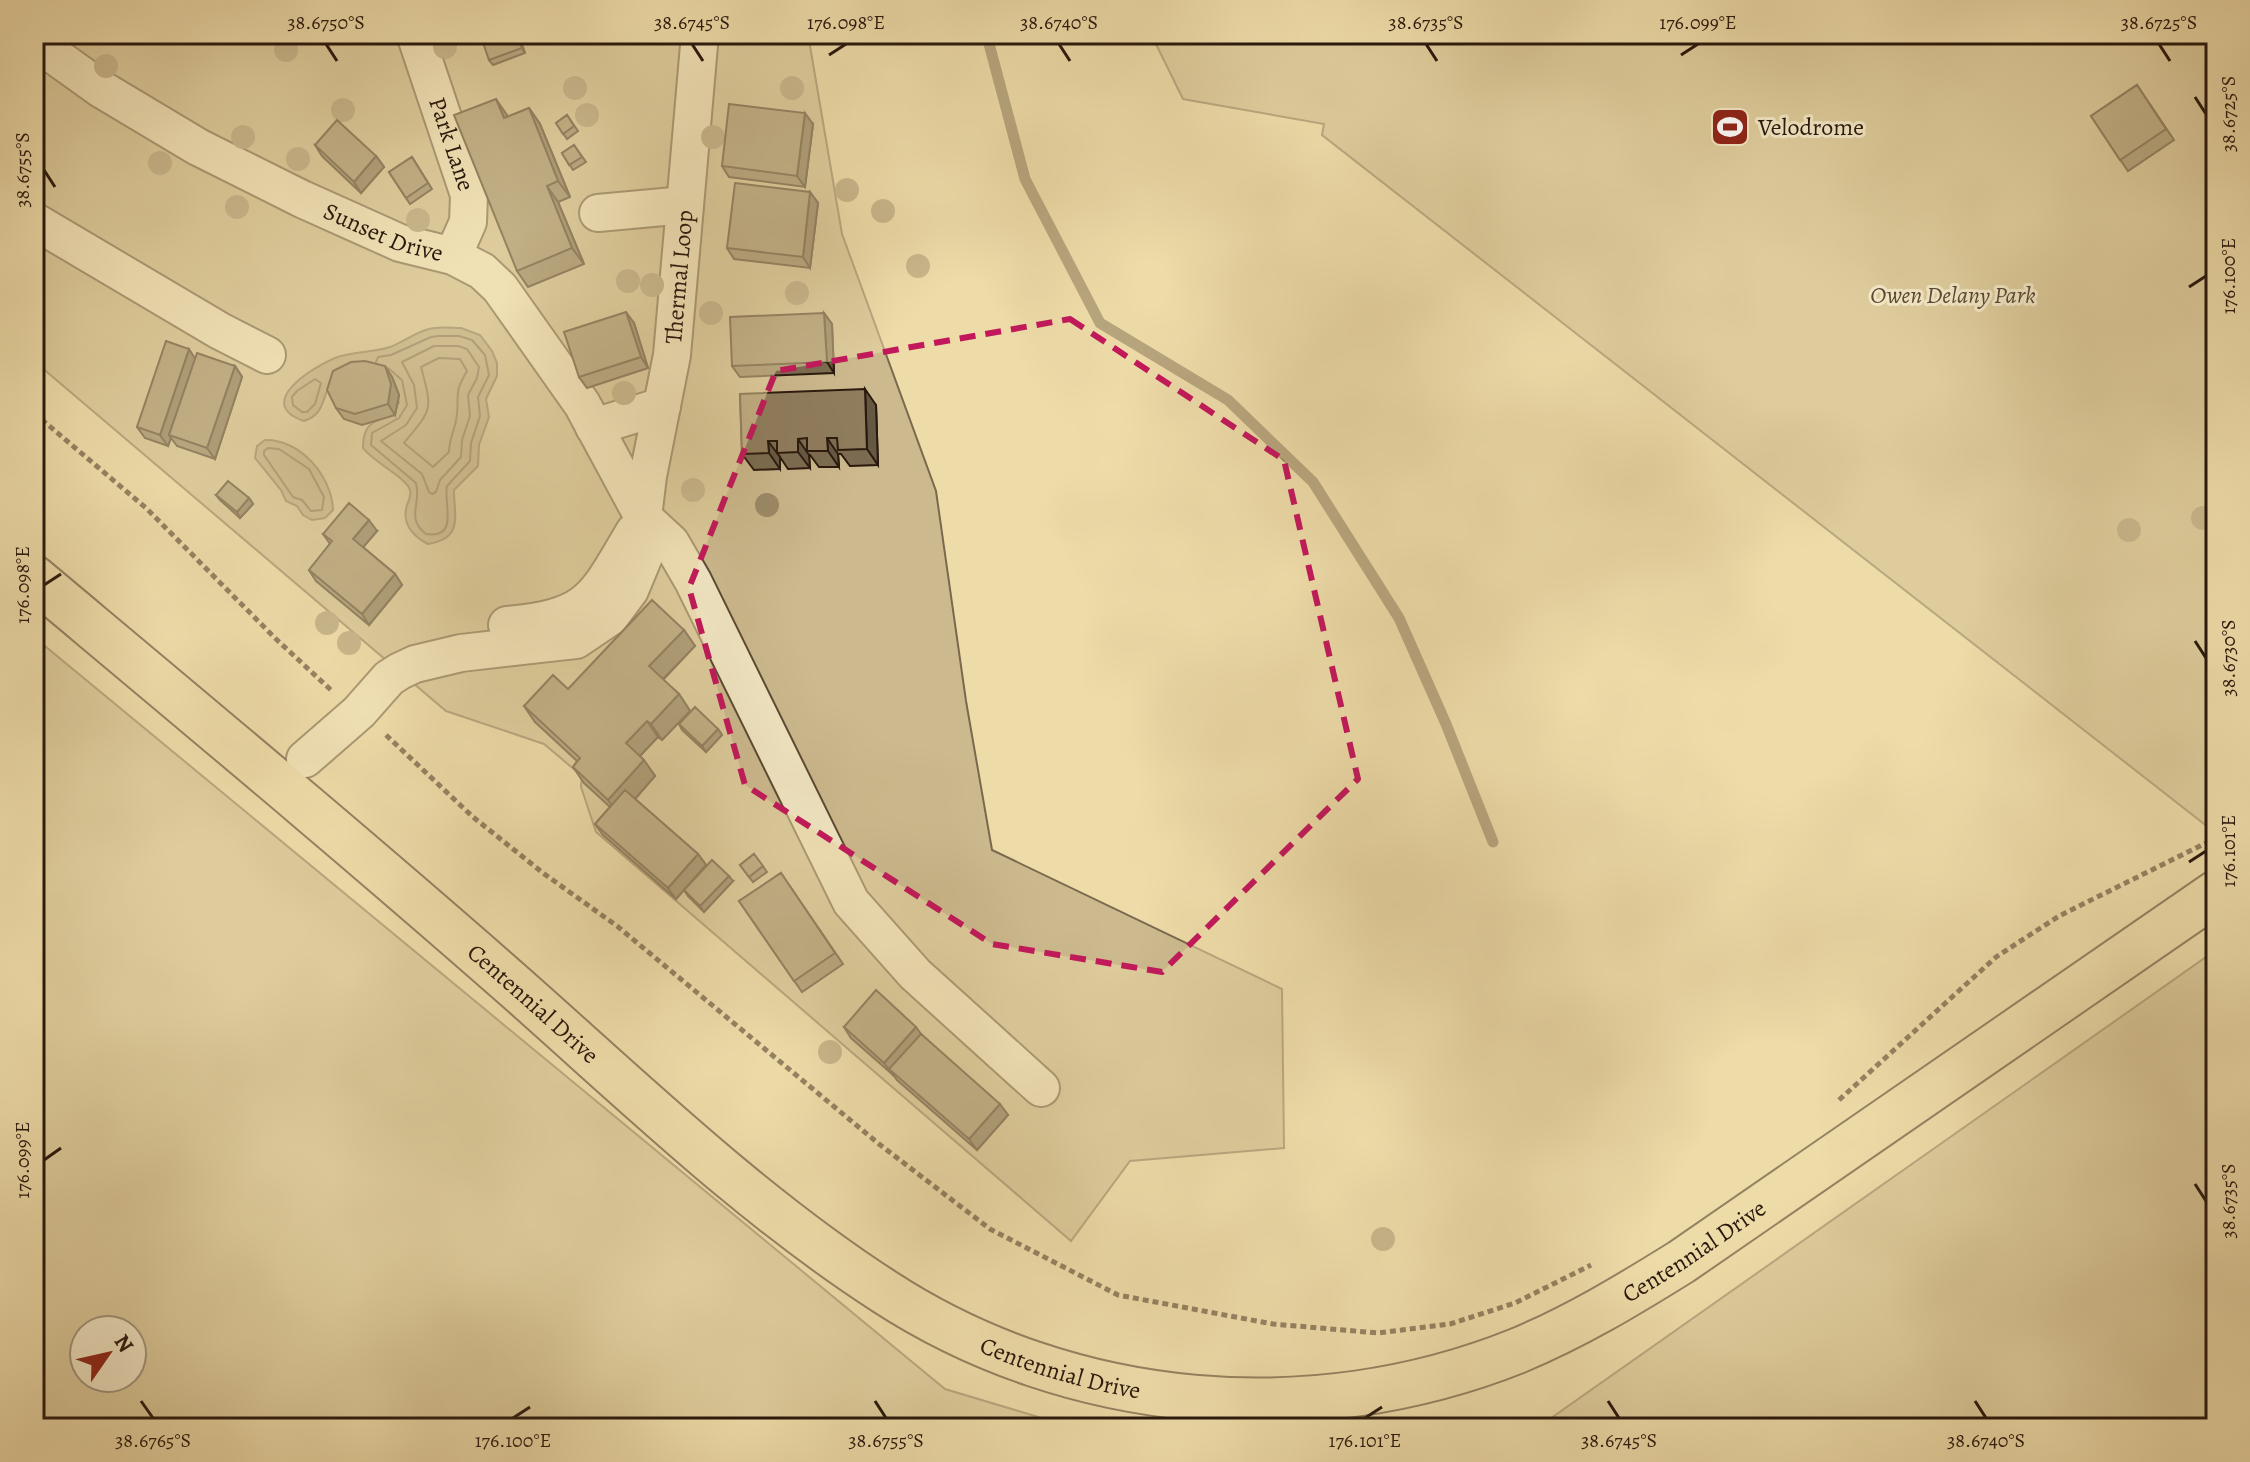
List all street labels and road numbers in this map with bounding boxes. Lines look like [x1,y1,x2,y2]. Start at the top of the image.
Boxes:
street label: Park Lane [421,93,482,195]
street label: Sunset Drive [319,195,446,269]
street label: Thermal Loop [657,209,701,345]
street label: Centennial Drive [461,936,606,1071]
street label: Centennial Drive [1616,1192,1772,1310]
street label: Centennial Drive [975,1329,1143,1406]

